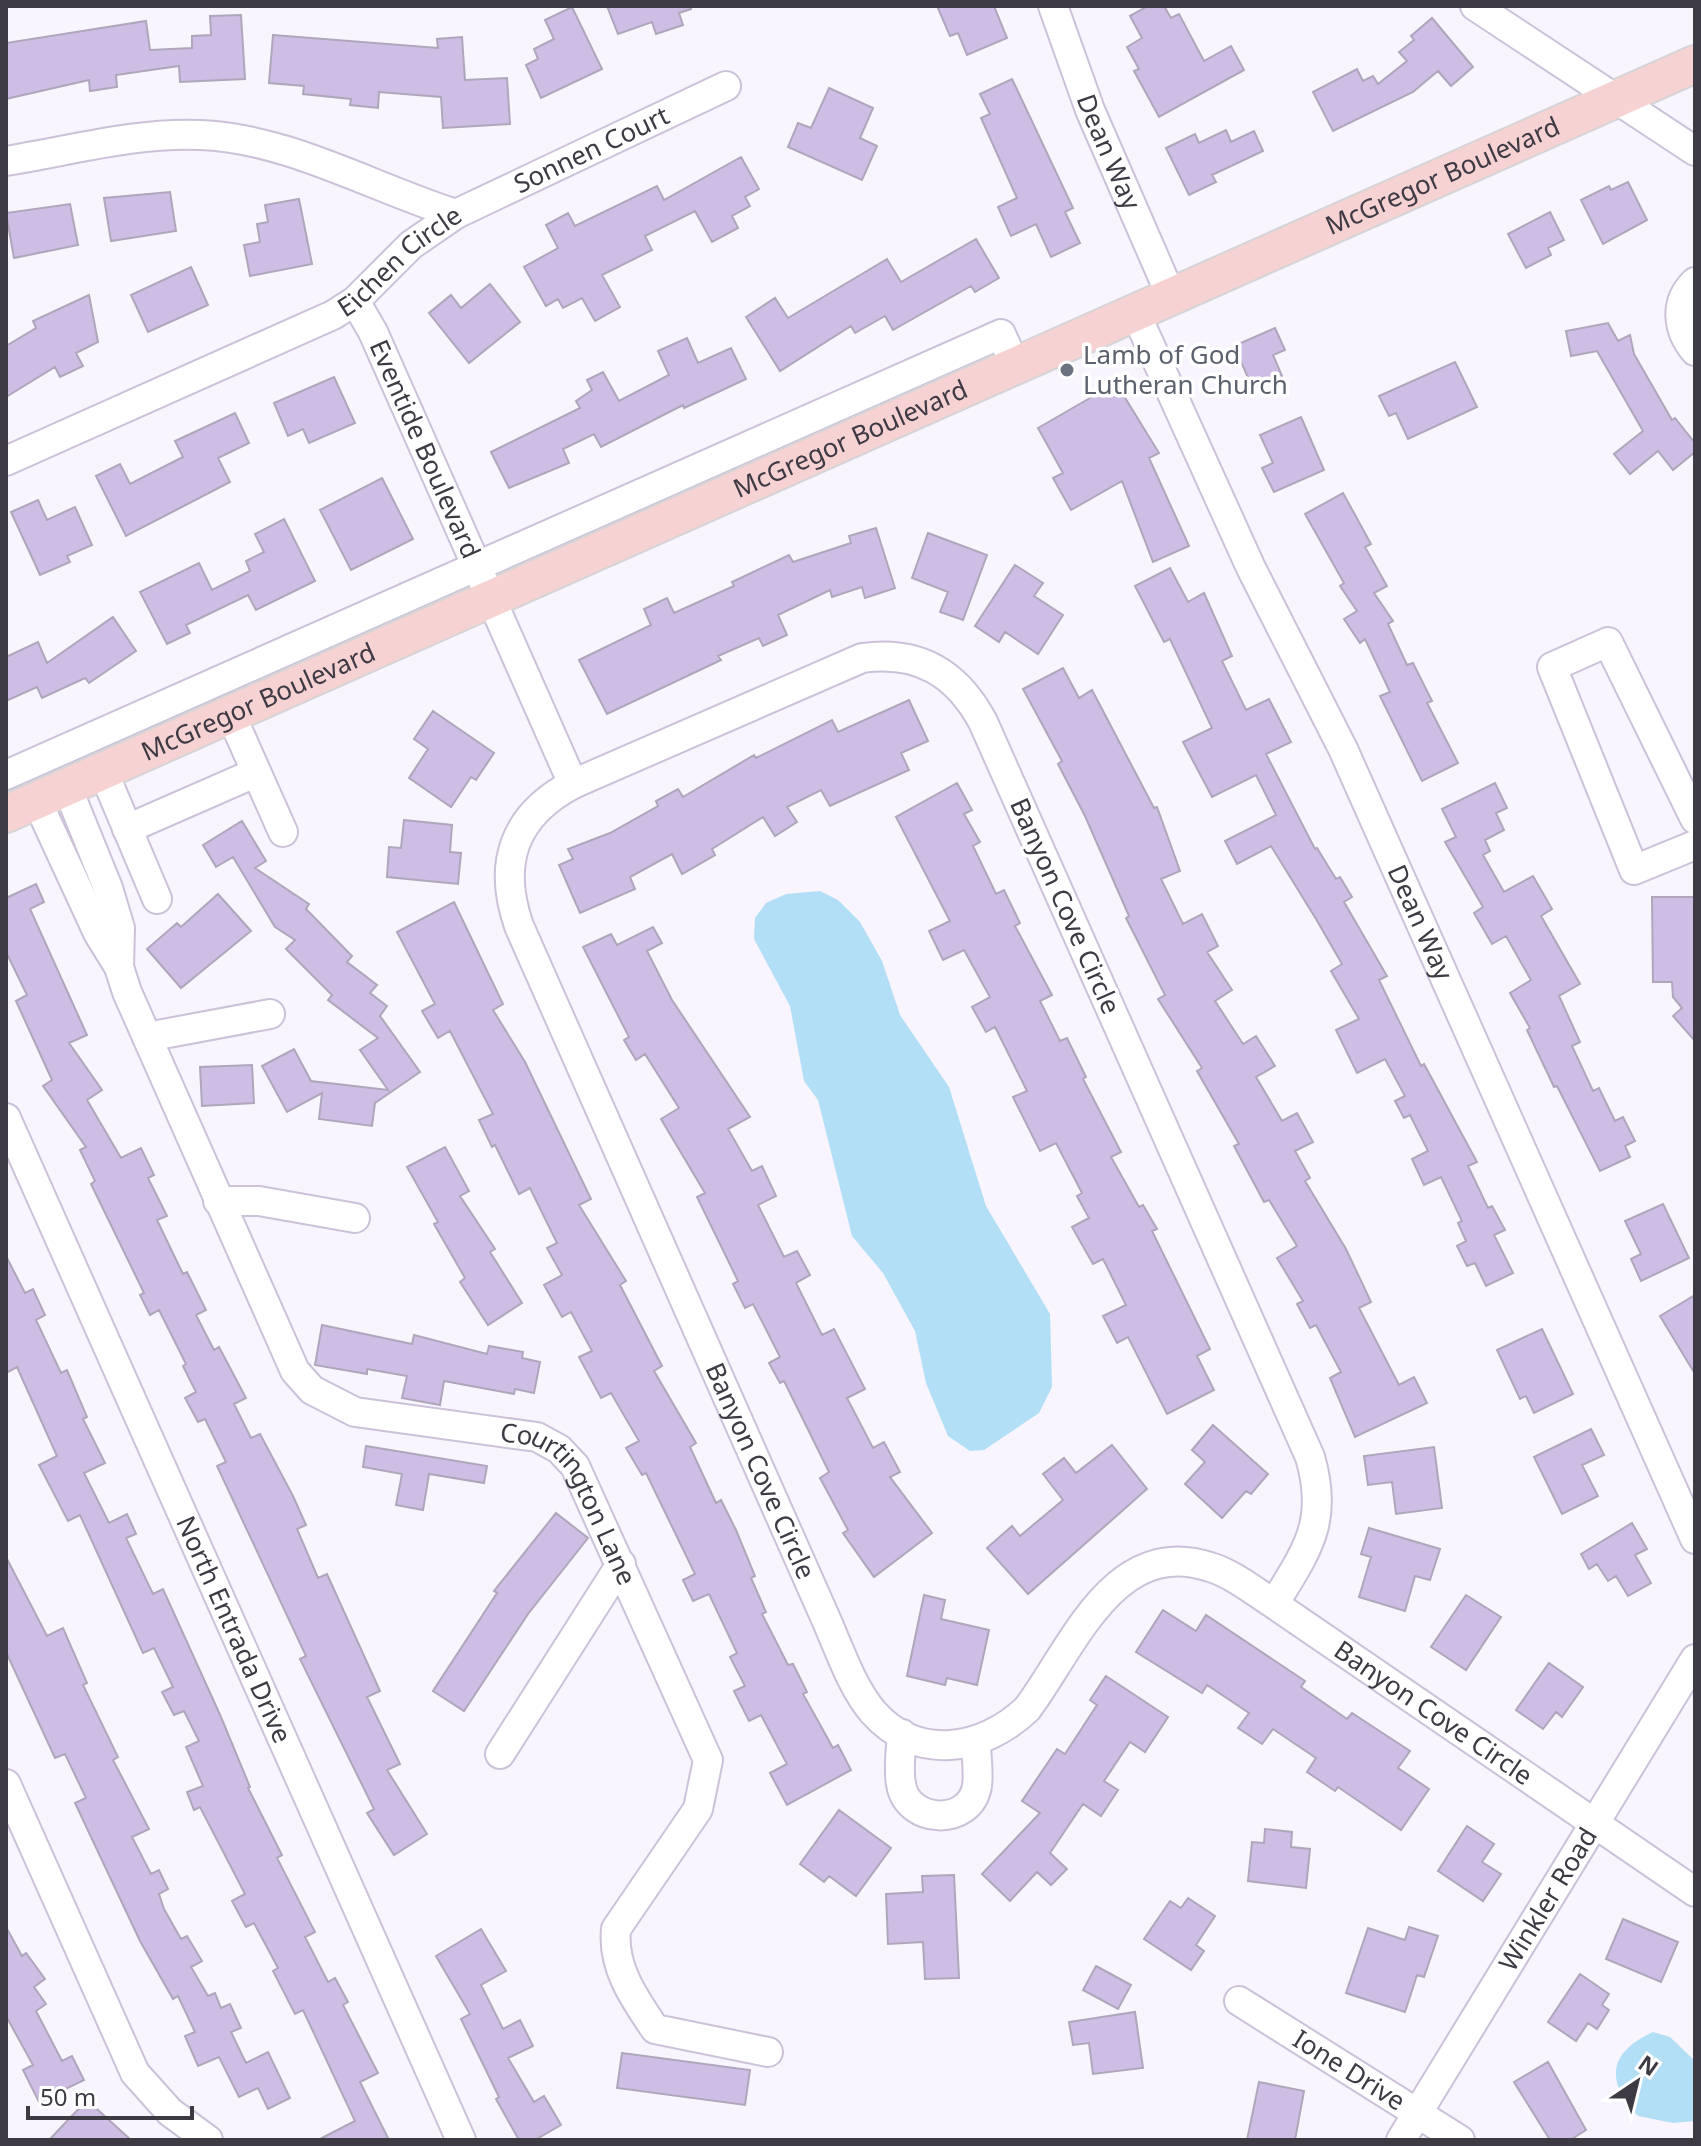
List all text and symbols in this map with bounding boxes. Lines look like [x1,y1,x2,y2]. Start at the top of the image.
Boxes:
street label: Dean Way [1069,89,1150,215]
street label: Sonnen Court [507,97,675,201]
street label: McGregor Boulevard [1319,107,1565,243]
street label: Eichen Circle [330,197,468,325]
street label: Eventide Boulevard [362,334,490,564]
place label: Lamb of God Lutheran Church [1083,336,1288,402]
marker: Lamb of God Lutheran Church [1058,361,1076,379]
street label: McGregor Boulevard [727,370,973,506]
street label: McGregor Boulevard [135,633,381,769]
street label: Banyon Cove Circle [1002,792,1130,1019]
street label: Dean Way [1380,859,1463,986]
street label: Banyon Cove Circle [698,1357,825,1584]
street label: Courtington Lane [498,1413,645,1591]
street label: North Entrada Drive [168,1510,301,1748]
street label: Banyon Cove Circle [1328,1632,1540,1793]
street label: Winkler Road [1490,1820,1605,1977]
street label: Ione Drive [1286,2020,1413,2118]
north arrow [1597,2042,1677,2122]
text: N [1633,2047,1665,2082]
scale bar [28,2070,192,2120]
text: 50 m [40,2080,96,2113]

